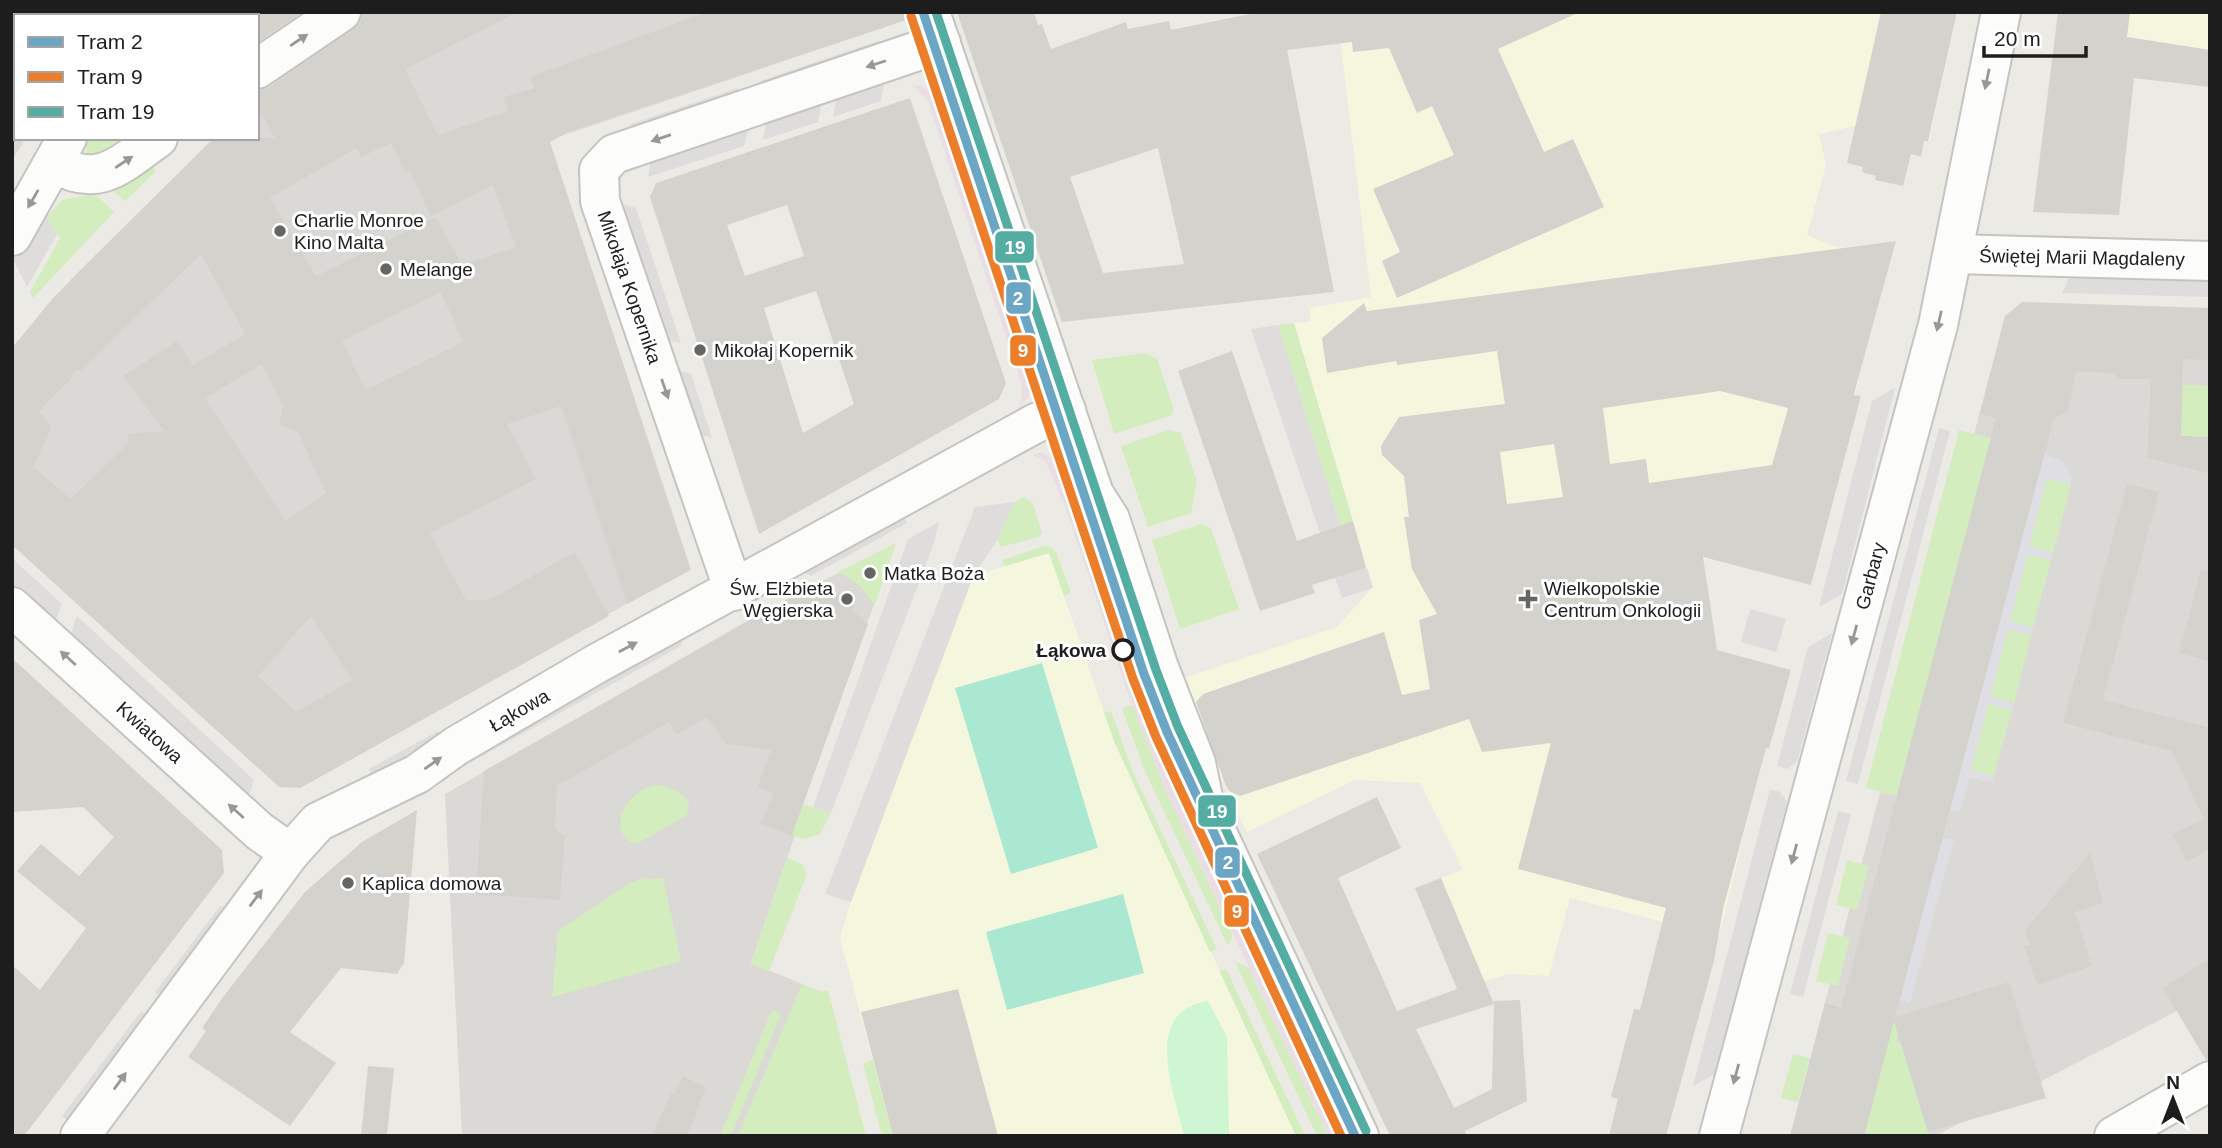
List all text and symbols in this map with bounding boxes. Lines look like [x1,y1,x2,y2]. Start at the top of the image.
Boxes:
legend [14,14,259,140]
scale bar [1984,14,2086,58]
text: 20 m [1994,27,2041,50]
text: Tram 2 [77,30,143,53]
one-way arrow [289,34,309,47]
one-way arrow [865,60,886,70]
text: Tram 9 [77,65,143,88]
one-way arrow [1982,68,1993,90]
text: Tram 19 [77,100,154,123]
one-way arrow [650,133,671,144]
one-way arrow [115,155,133,169]
one-way arrow [27,190,39,209]
street label: Mikołaja Kopernika [593,208,666,367]
place label: Charlie Monroe Kino Malta [294,210,424,253]
marker: Charlie Monroe Kino Malta [272,223,288,239]
line badge: 19 [994,230,1035,264]
text: 19 [1004,237,1026,258]
street label: Świętej Marii Magdaleny [1979,245,2186,270]
place label: Melange [400,259,473,280]
marker: Melange [378,261,394,277]
line badge: 2 [1005,281,1032,315]
text: 2 [1013,288,1023,309]
one-way arrow [1934,310,1945,332]
line badge: 9 [1009,334,1037,367]
place label: Mikołaj Kopernik [714,340,854,361]
text: 9 [1018,340,1028,361]
marker: Mikołaj Kopernik [692,342,708,358]
one-way arrow [660,379,671,400]
street label: Garbary [1851,540,1890,612]
place label: Matka Boża [884,563,985,584]
marker: Matka Boża [862,565,878,581]
place label: Św. Elżbieta Węgierska [730,578,833,621]
place label: Wielkopolskie Centrum Onkologii [1544,578,1701,621]
marker: Wielkopolskie Centrum Onkologii [1518,589,1538,609]
marker: Św. Elżbieta Węgierska [839,591,855,607]
one-way arrow [1848,624,1858,645]
marker: Łąkowa [1112,639,1134,661]
place label: Łąkowa [1036,640,1106,661]
one-way arrow [618,641,638,653]
one-way arrow [59,650,77,666]
street label: Łąkowa [486,685,553,736]
street label: Kwiatowa [112,697,187,768]
one-way arrow [424,756,442,770]
line badge: 19 [1197,794,1237,828]
text: 19 [1206,801,1228,822]
one-way arrow [228,803,245,819]
one-way arrow [1788,843,1799,865]
line badge: 2 [1214,846,1241,879]
text: 2 [1223,852,1233,873]
place label: Kaplica domowa [362,873,502,894]
marker: Kaplica domowa [340,875,356,891]
one-way arrow [249,889,263,907]
line badge: 9 [1223,894,1250,928]
text: 9 [1232,901,1242,922]
one-way arrow [1730,1063,1741,1085]
north arrow [2138,1064,2208,1134]
one-way arrow [113,1072,127,1090]
text: N [2166,1072,2180,1093]

